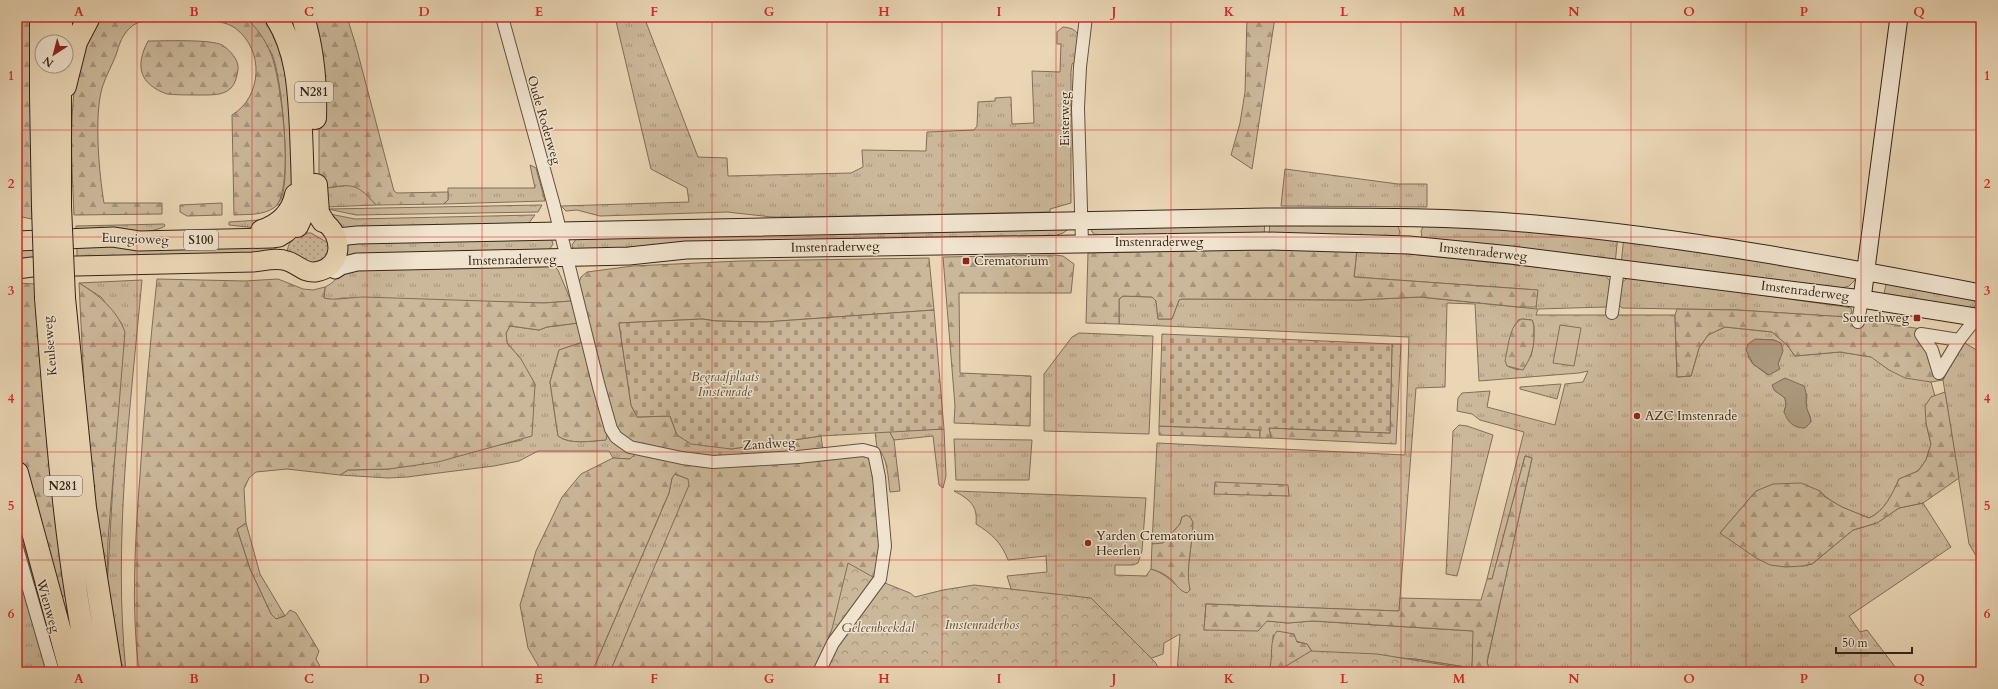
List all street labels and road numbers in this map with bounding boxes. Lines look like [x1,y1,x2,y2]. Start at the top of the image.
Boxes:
street label: Oude Roderweg [523,73,566,167]
road number: N281 [295,82,333,102]
street label: Eisterweg [1056,91,1074,146]
street label: Euregioweg [101,229,170,249]
road number: S100 [184,230,218,250]
street label: Imstenraderweg [1115,233,1204,251]
street label: Imstenraderweg [790,237,880,257]
street label: Imstenraderweg [1438,238,1529,266]
street label: Imstenraderweg [467,250,557,270]
street label: Imstenraderweg [1760,277,1851,305]
street label: Keulseweg [38,315,62,377]
street label: Zandweg [742,433,797,455]
road number: N281 [44,476,82,496]
street label: Wienweg [32,576,64,636]

